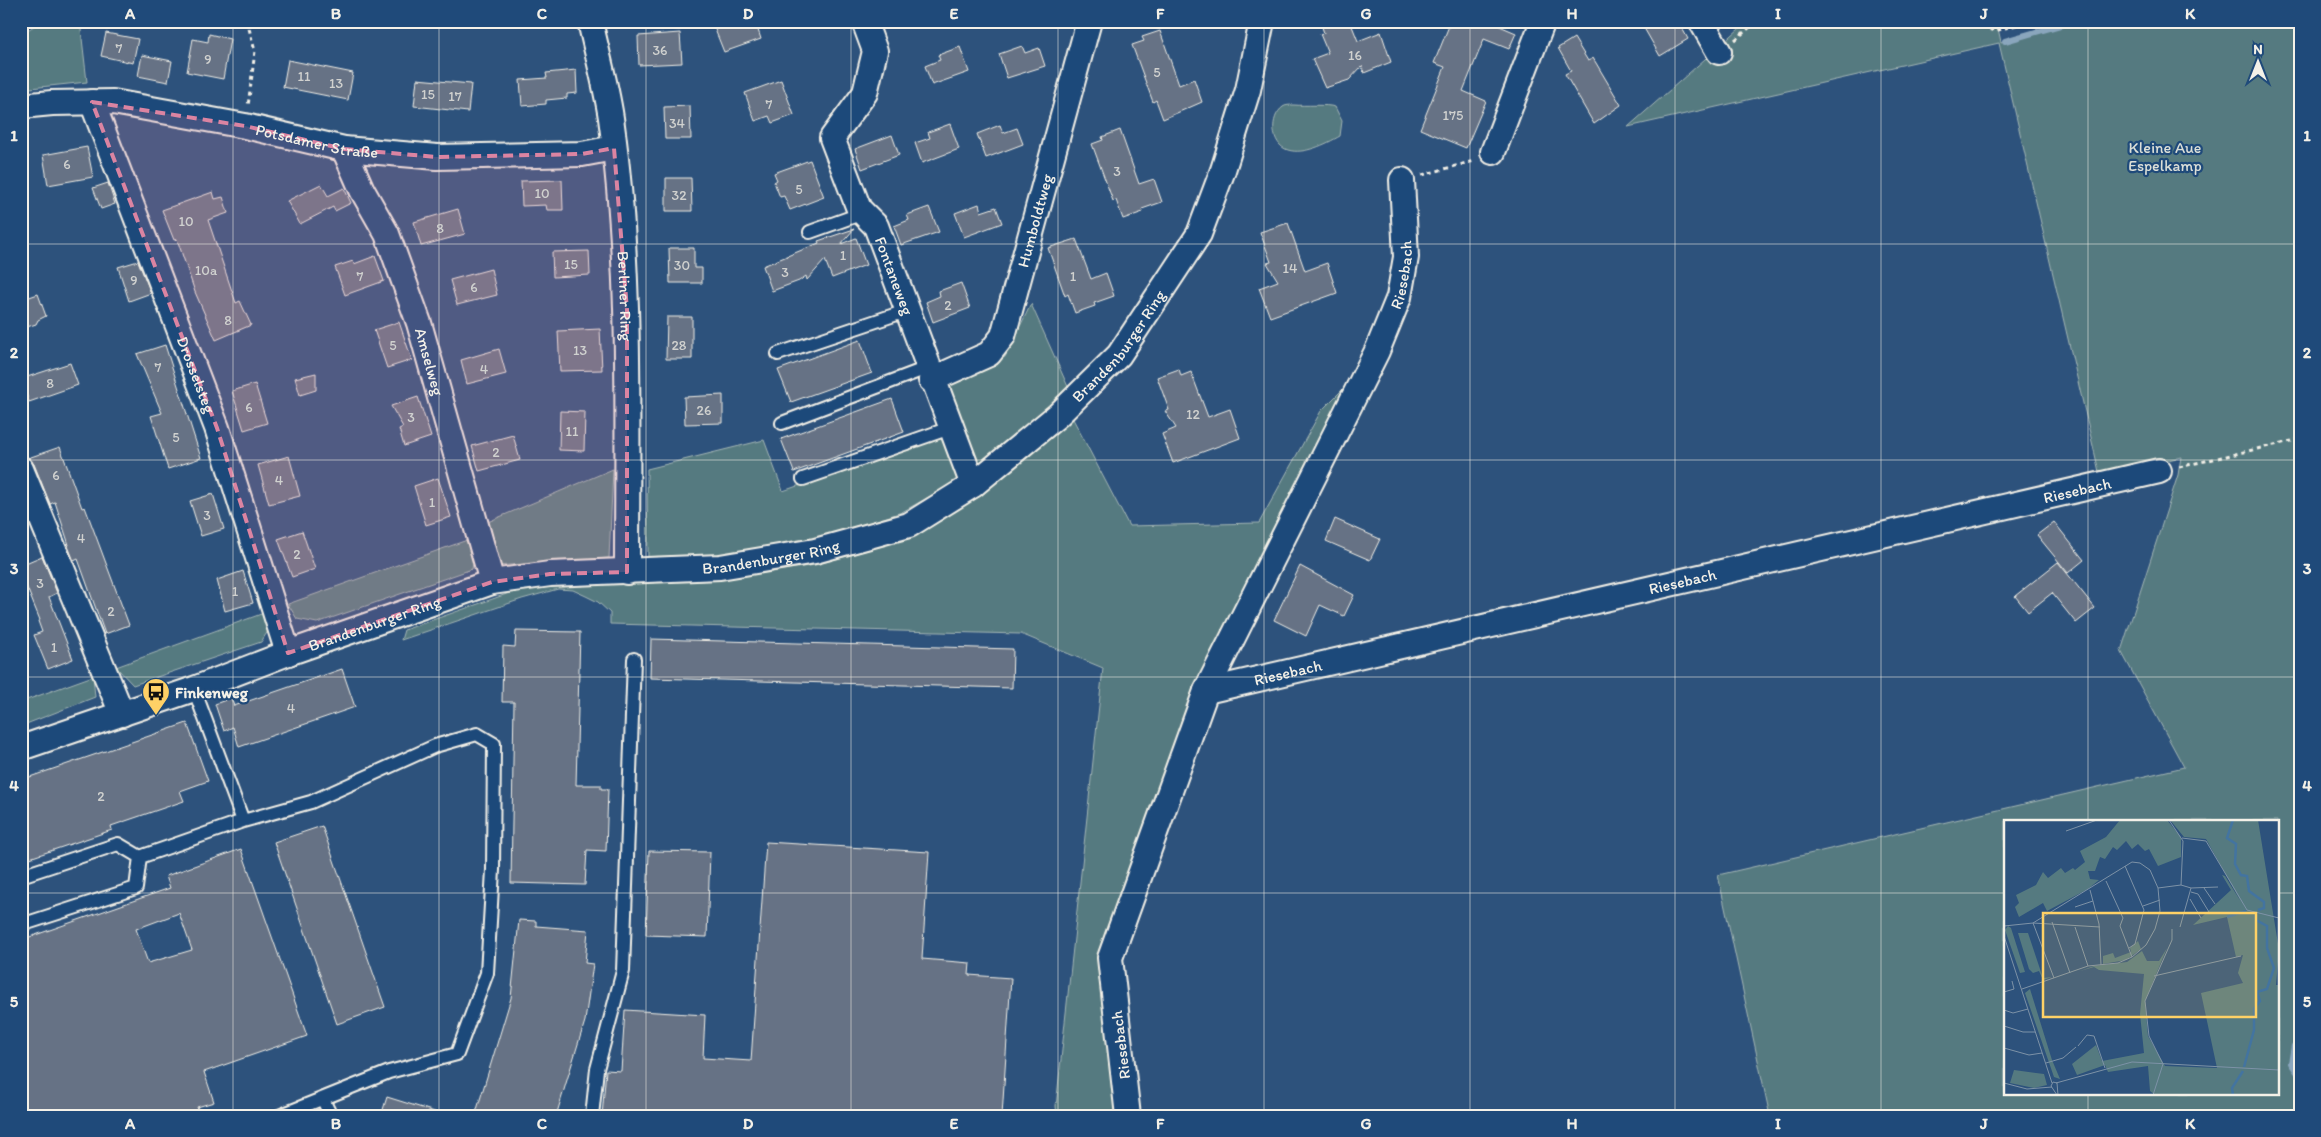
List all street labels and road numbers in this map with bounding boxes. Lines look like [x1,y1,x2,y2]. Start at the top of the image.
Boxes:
street label: Potsdamer Straße [254,120,379,162]
street label: Humboldtweg [1013,171,1057,270]
street label: Fontaneweg [871,234,918,319]
street label: Riesebach [1386,240,1416,312]
street label: Berliner Ring [614,250,636,342]
street label: Brandenburger Ring [1068,286,1170,406]
street label: Amselweg [411,326,448,399]
street label: Drosselsteg [173,334,220,417]
street label: Riesebach [2041,473,2113,507]
street label: Brandenburger Ring [702,535,843,578]
street label: Riesebach [1647,564,1719,599]
street label: Brandenburger Ring [306,591,444,655]
street label: Riesebach [1252,655,1324,690]
street label: Riesebach [1107,1009,1134,1080]

